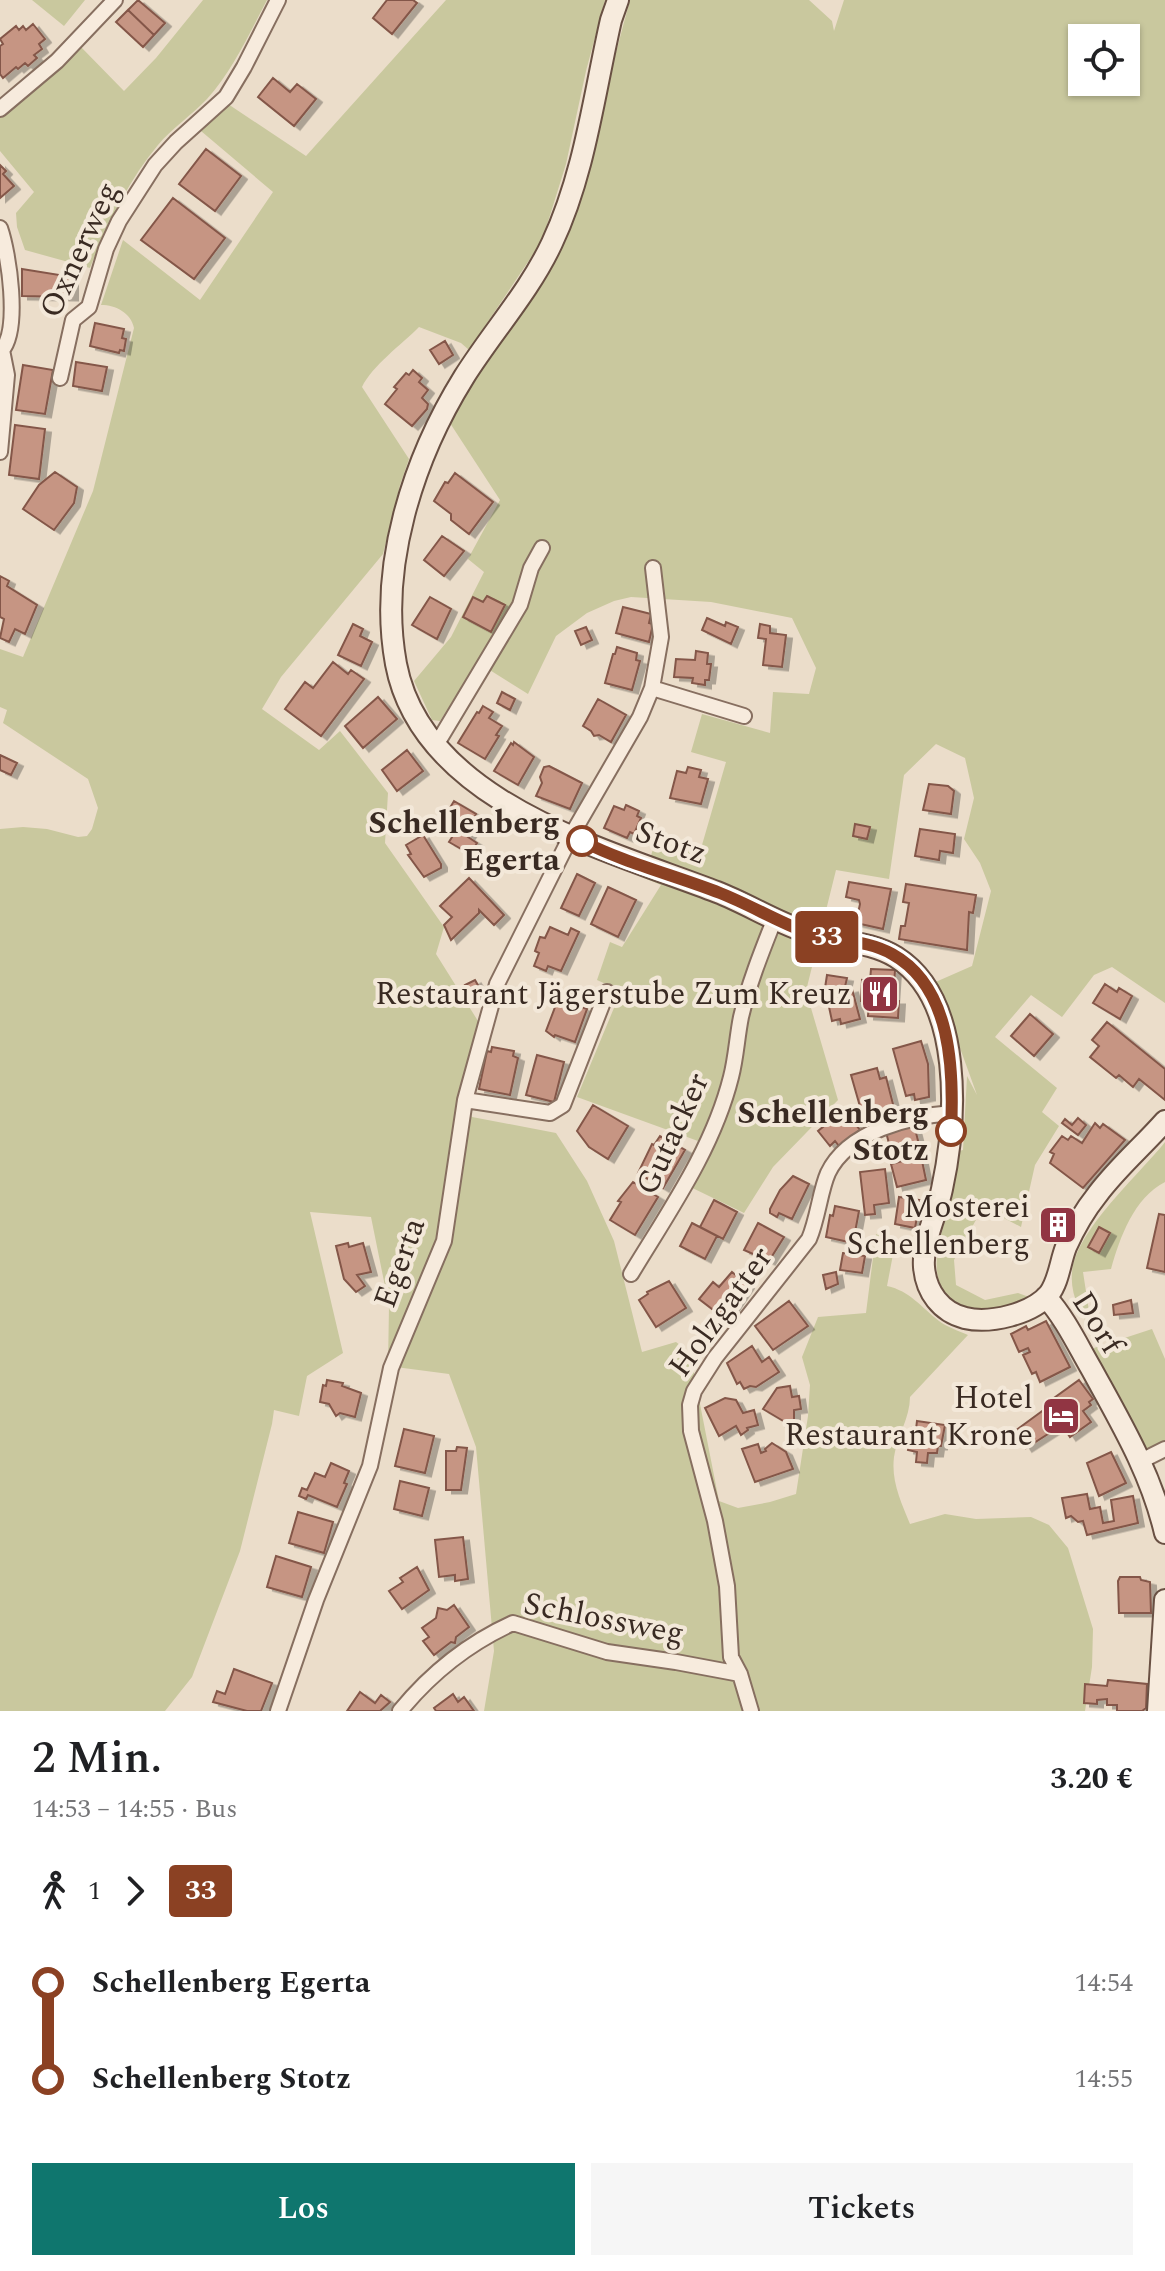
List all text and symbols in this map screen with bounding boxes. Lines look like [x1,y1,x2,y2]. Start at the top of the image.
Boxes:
map controls [1068,24,1140,96]
button: locate [1068,24,1140,96]
street label: Oxnerweg [27,174,133,326]
place label: Schellenberg Egerta [368,799,561,885]
street label: Stotz [628,808,714,878]
marker: Schellenberg Egerta [567,826,597,856]
line badge: 33 [791,911,863,963]
text: 33 [811,915,843,958]
place label: Restaurant Jägerstube Zum Kreuz [375,970,852,1019]
restaurant icon: Restaurant Jägerstube Zum Kreuz [859,973,901,1015]
street label: Gutacker [623,1065,723,1203]
place label: Schellenberg Stotz [737,1089,929,1175]
marker: Schellenberg Stotz [936,1116,966,1146]
place label: Mosterei Schellenberg [847,1183,1030,1269]
building icon: Mosterei Schellenberg [1037,1204,1079,1246]
street label: Egerta [361,1211,439,1315]
street label: Holzgatter [657,1236,785,1388]
street label: Dorf [1059,1282,1137,1367]
place label: Hotel Restaurant Krone [784,1374,1033,1460]
hotel icon: Hotel Restaurant Krone [1040,1395,1082,1437]
street label: Schlossweg [519,1579,689,1659]
text: 2 Min. [32,1725,162,1792]
text: 3.20 € [1050,1756,1133,1802]
text: 14:53 – 14:55 · Bus [32,1789,237,1829]
icon: walk [32,1869,76,1913]
icon: forward [113,1869,157,1913]
text: 33 [185,1869,216,1912]
text: 1 [88,1871,101,1911]
text: Schellenberg Egerta [92,1960,370,2006]
text: 14:54 [1074,1963,1133,2003]
text: Schellenberg Stotz [92,2056,351,2102]
text: 14:55 [1074,2059,1133,2099]
button: Los [32,2163,575,2255]
button: Tickets [591,2163,1133,2255]

